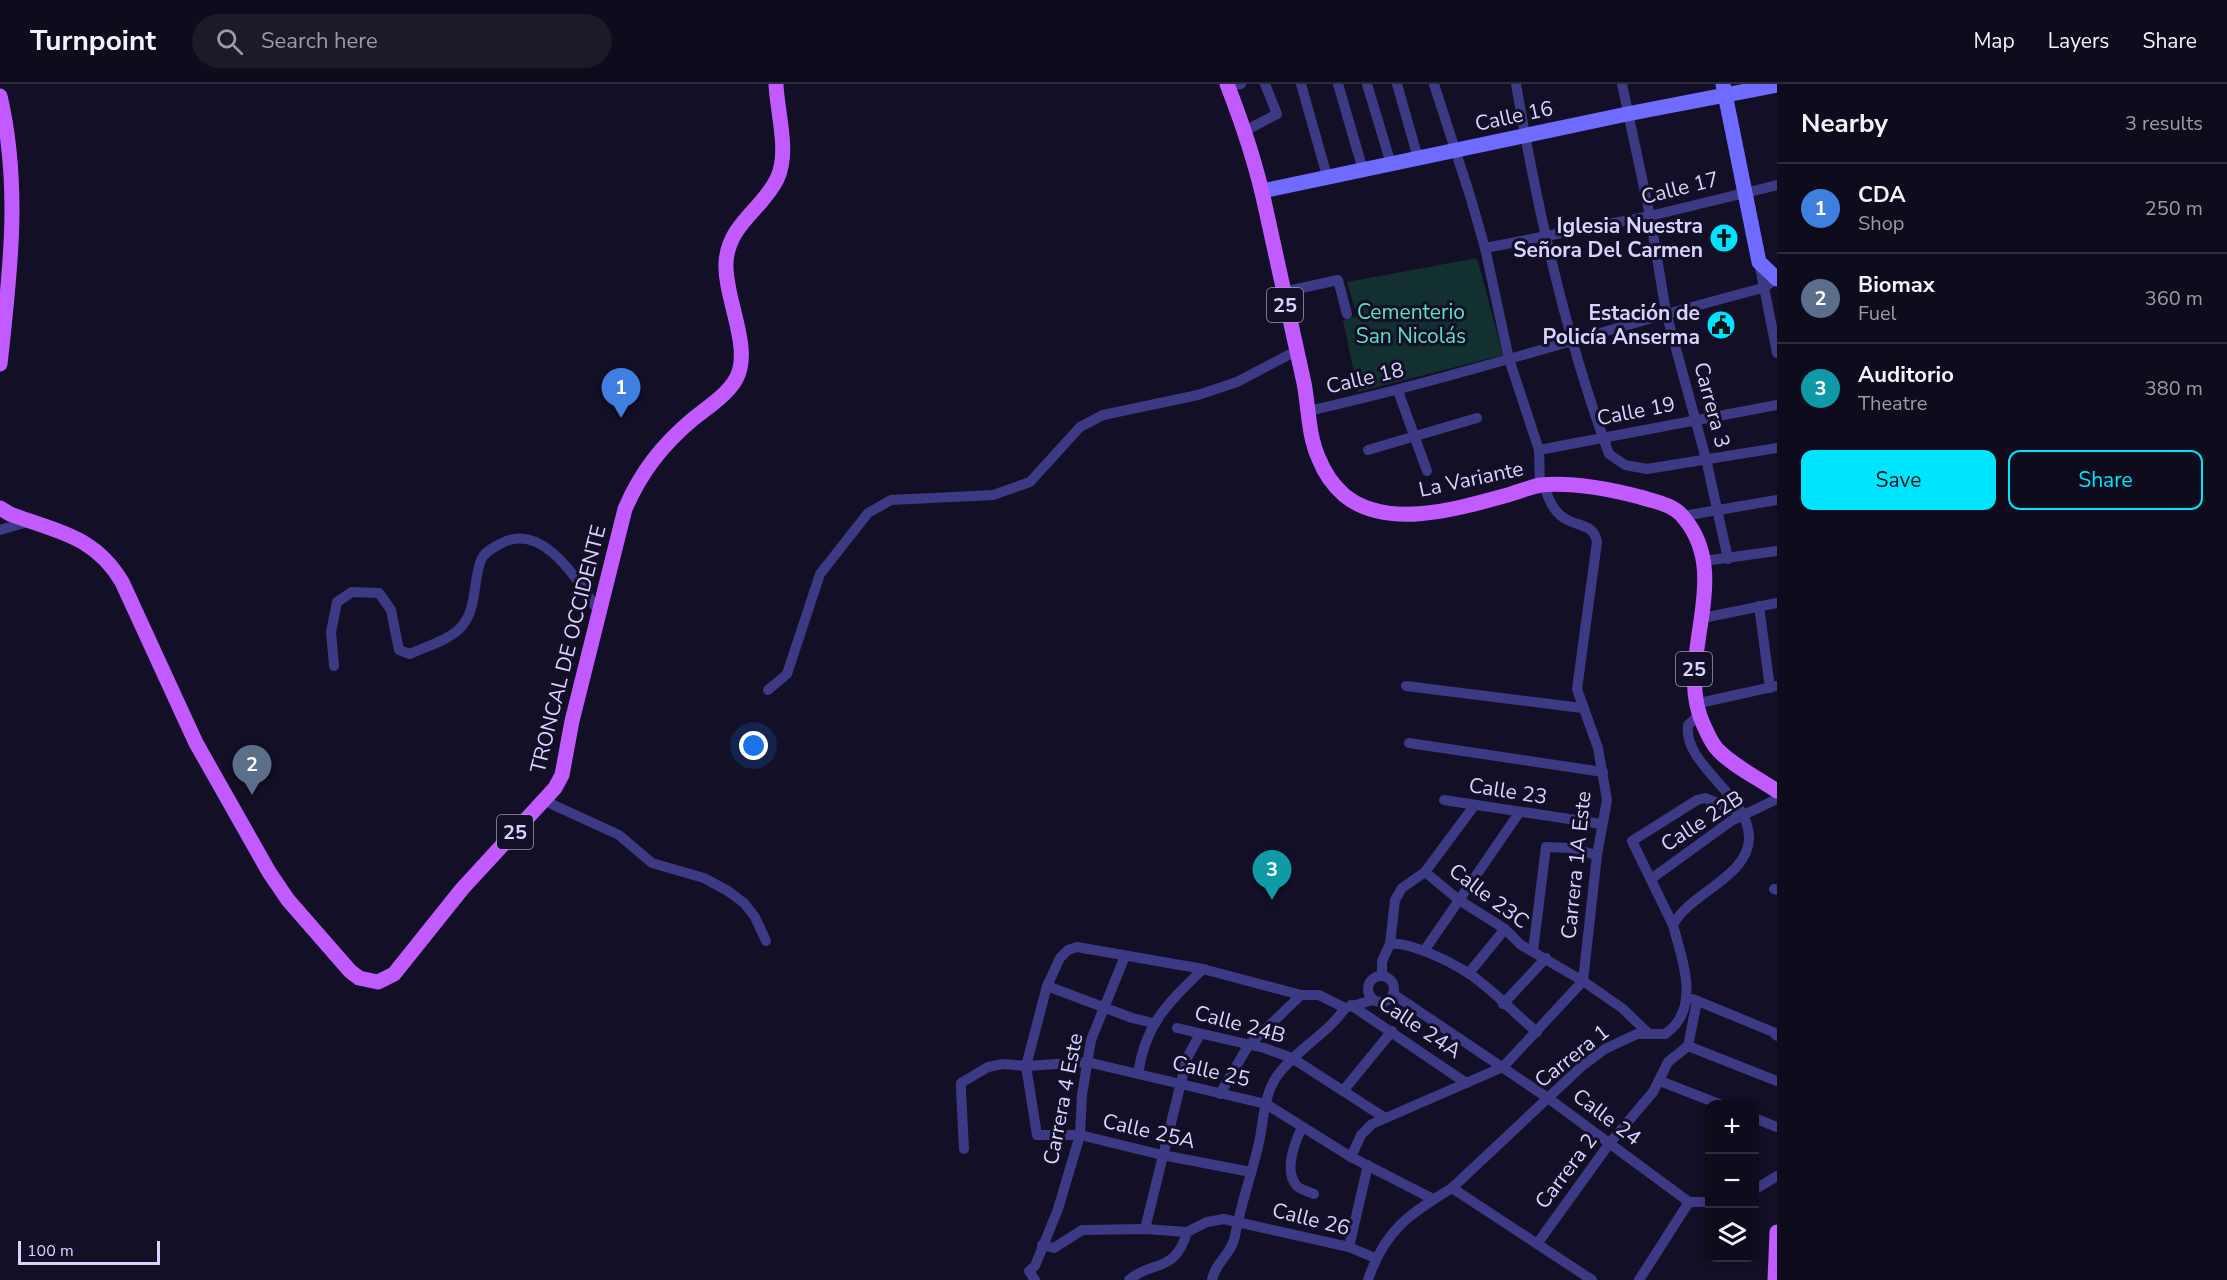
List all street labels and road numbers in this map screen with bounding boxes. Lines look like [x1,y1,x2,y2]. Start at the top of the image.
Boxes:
street label: Calle 16 [1472,94,1556,138]
street label: Calle 17 [1638,165,1722,211]
road number: 25 [1267,288,1303,322]
street label: Calle 18 [1323,355,1407,401]
street label: Carrera 3 [1687,359,1737,451]
street label: Calle 19 [1595,390,1677,432]
street label: La Variante [1416,454,1526,504]
street label: TRONCAL DE OCCIDENTE [524,522,612,776]
road number: 25 [1676,652,1712,686]
street label: Calle 23 [1467,771,1549,811]
street label: Calle 22B [1655,784,1749,858]
street label: Carrera 1A Este [1554,790,1598,940]
road number: 25 [497,815,533,849]
street label: Calle 23C [1443,857,1535,935]
street label: Calle 24A [1373,989,1467,1065]
street label: Calle 24B [1191,998,1289,1050]
street label: Carrera 1 [1529,1018,1615,1094]
street label: Carrera 4 Este [1037,1031,1089,1167]
street label: Calle 25 [1169,1048,1253,1094]
street label: Calle 24 [1567,1082,1647,1152]
street label: Calle 25A [1100,1107,1198,1155]
street label: Carrera 2 [1528,1128,1604,1214]
street label: Calle 26 [1269,1196,1353,1242]

